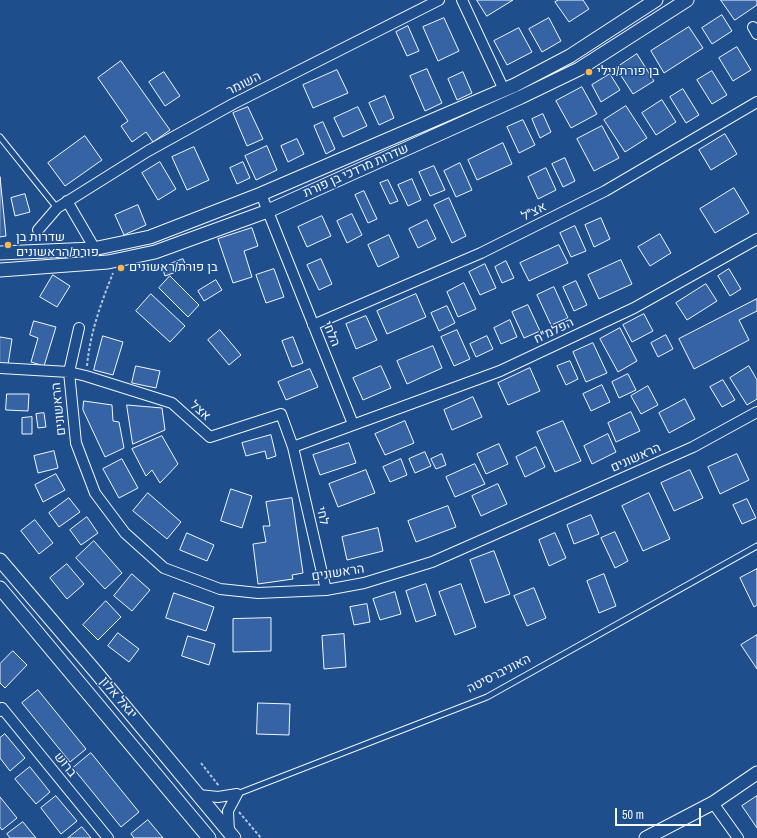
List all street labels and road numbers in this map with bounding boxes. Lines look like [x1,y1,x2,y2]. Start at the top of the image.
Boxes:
street label: השומר [224,69,264,99]
street label: שדרות מרדכי בן פורת [301,141,411,201]
street label: אצ"ל [519,199,549,225]
street label: הפלמ"ח [532,315,576,347]
street label: הלחי [319,319,343,349]
street label: הראשונים [48,382,70,436]
street label: אצל [187,398,213,424]
street label: הראשונים [608,440,664,476]
street label: לחי [312,505,332,527]
street label: הראשונים [310,561,366,585]
street label: האוניברסיטה [464,651,534,697]
street label: יגאל אלון [96,674,140,722]
street label: ברוש [50,749,80,781]

